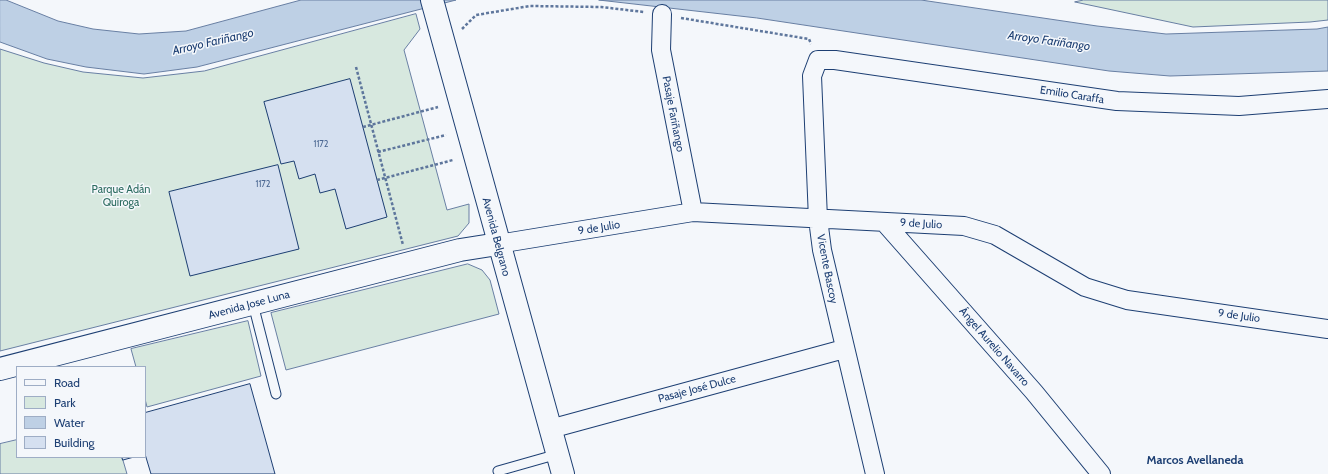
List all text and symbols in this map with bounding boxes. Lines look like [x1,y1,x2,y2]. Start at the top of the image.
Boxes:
water label: Arroyo Fariñango [171,26,255,58]
water label: Arroyo Fariñango [1007,28,1091,54]
street label: Pasaje Fariñango [659,75,687,153]
street label: Emilio Caraffa [1039,83,1105,107]
house number: 1172 [313,139,329,149]
house number: 1172 [255,179,271,189]
park label: Parque Adán Quiroga [92,183,150,209]
street label: Avenida Belgrano [479,196,513,278]
street label: 9 de Julio [900,216,942,232]
street label: 9 de Julio [577,218,621,238]
street label: Vicente Bascoy [814,233,840,305]
street label: Avenida Jose Luna [207,288,291,322]
street label: Ángel Aurelio Navarro [956,305,1032,389]
street label: 9 de Julio [1217,307,1261,325]
legend [16,366,146,458]
street label: Pasaje José Dulce [657,372,737,406]
text: Road [54,375,80,390]
text: Park [54,395,76,410]
text: Water [54,415,84,430]
text: Building [54,435,95,450]
district label: Marcos Avellaneda [1147,453,1243,467]

